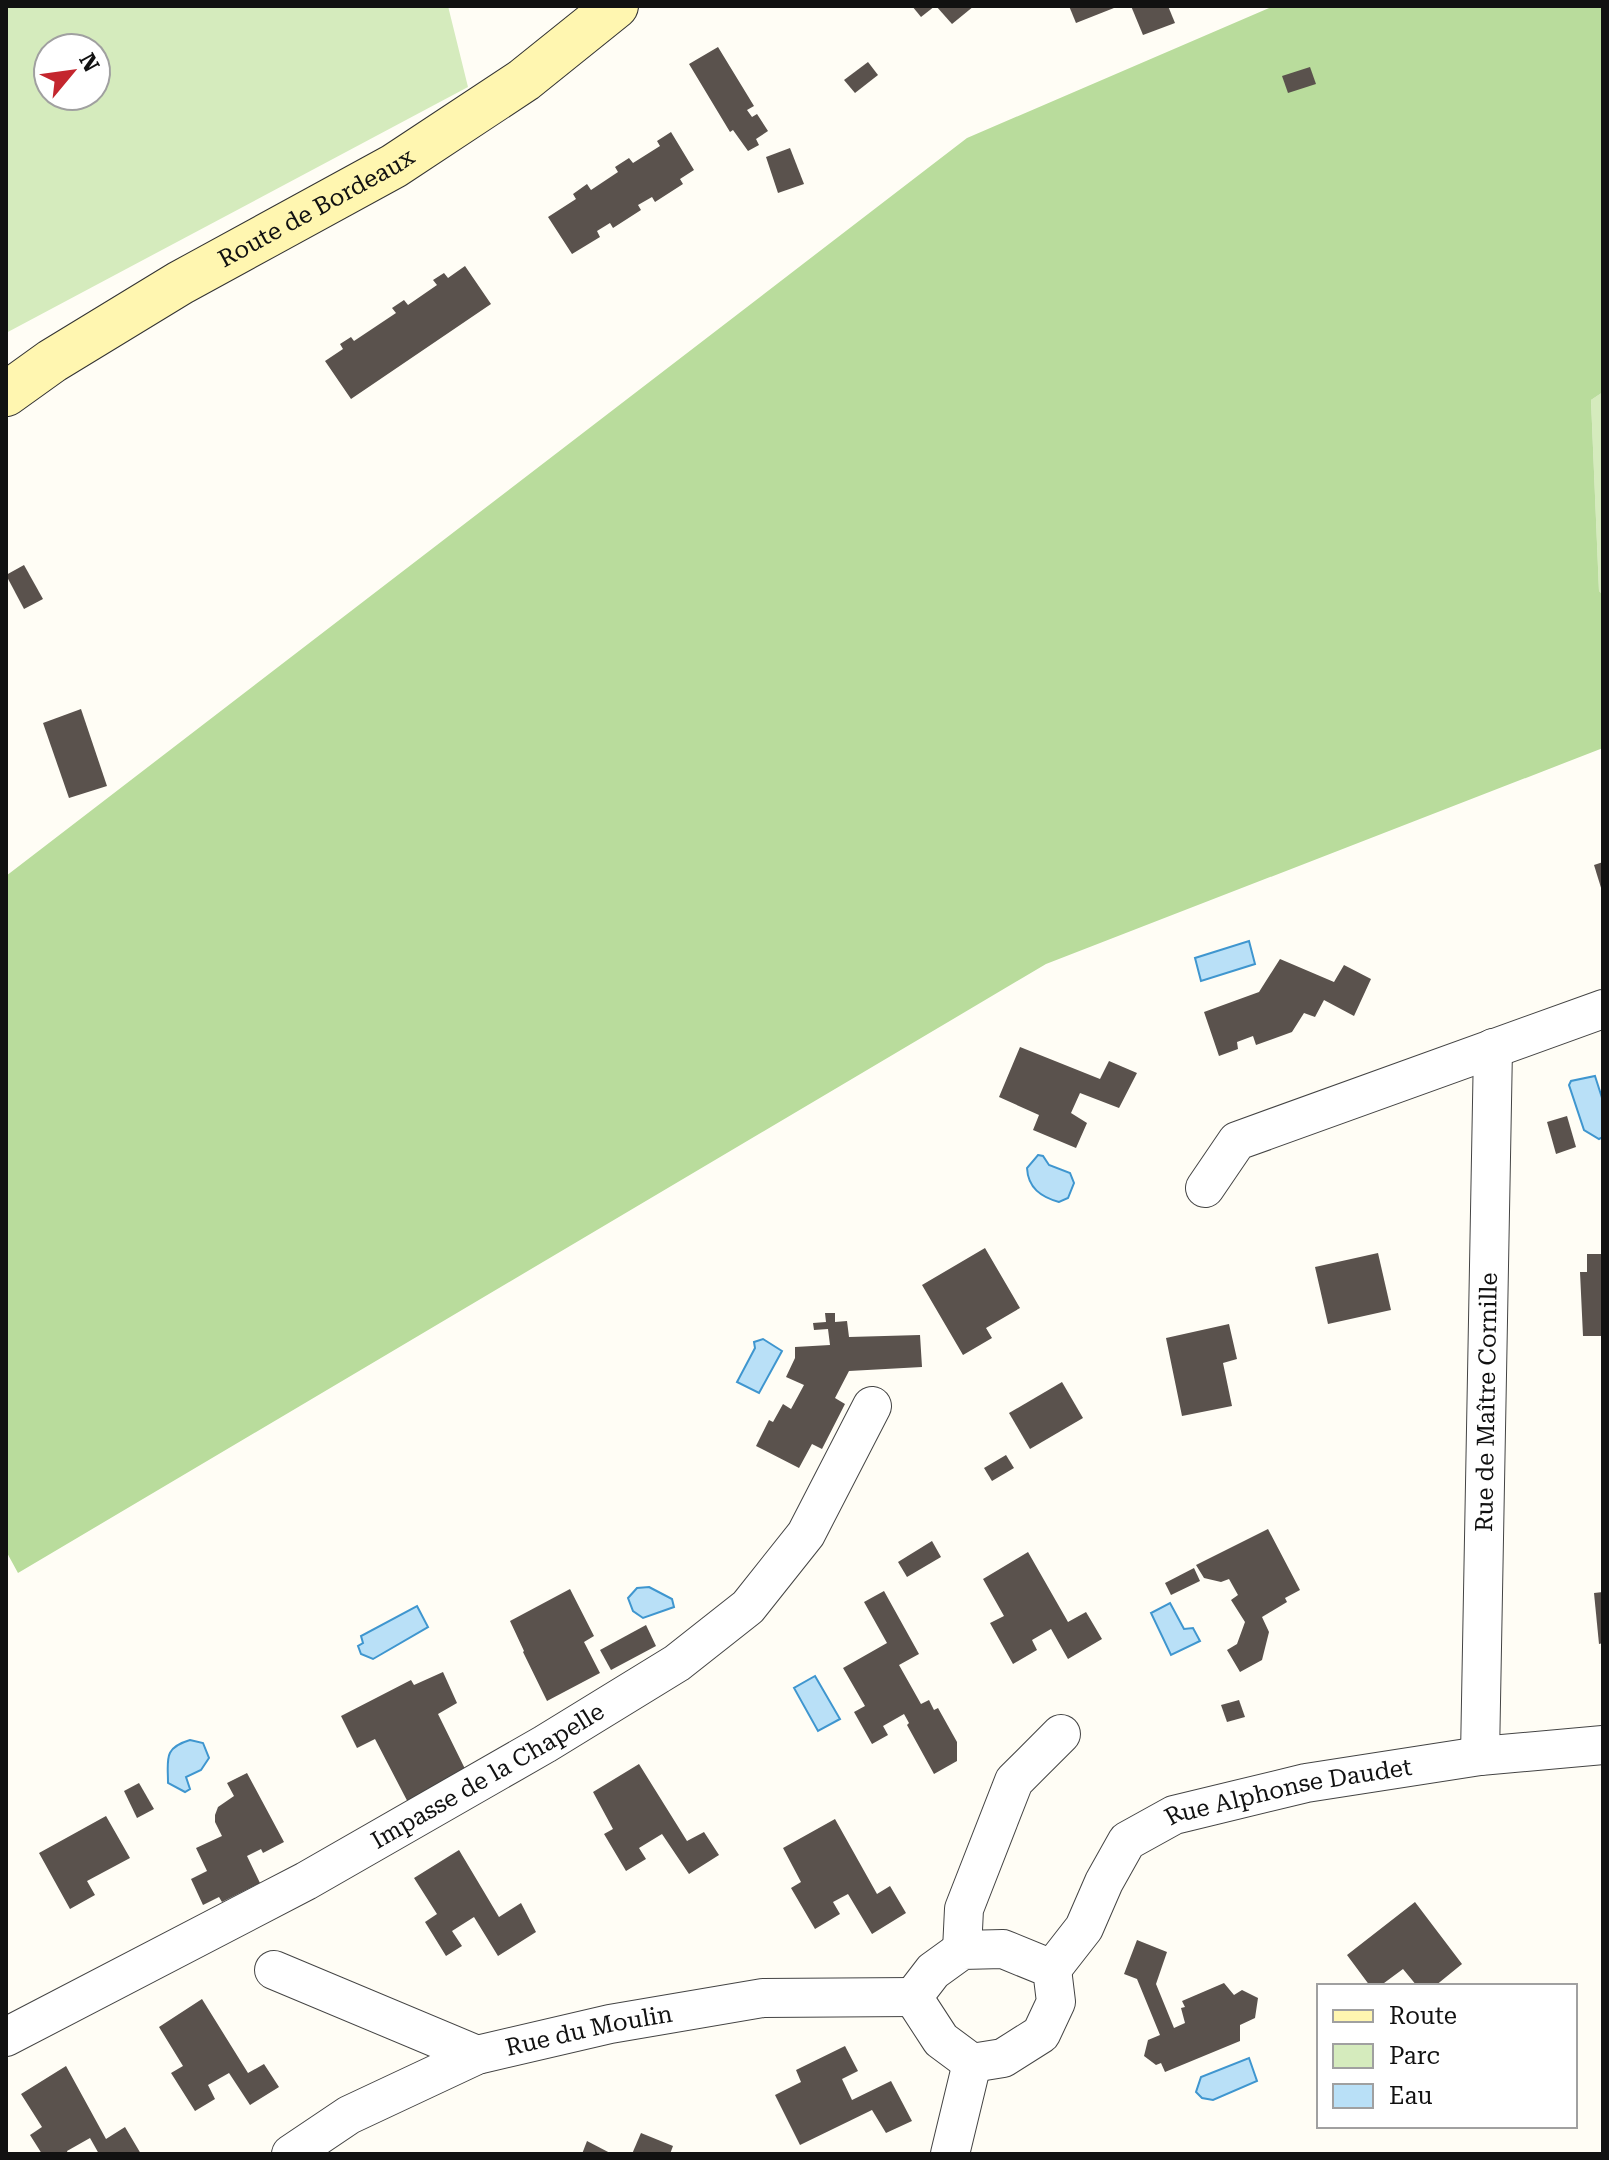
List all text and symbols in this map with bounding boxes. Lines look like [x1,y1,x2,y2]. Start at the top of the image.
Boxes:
north arrow [32,32,112,112]
text: N [74,49,104,76]
street label: Route de Bordeaux [213,142,420,273]
street label: Rue de Maître Cornille [1470,1272,1503,1532]
street label: Impasse de la Chapelle [366,1697,609,1855]
street label: Rue Alphonse Daudet [1160,1753,1414,1831]
legend [1317,1984,1577,2128]
street label: Rue du Moulin [503,2000,675,2062]
text: Route [1389,2002,1457,2030]
text: Parc [1389,2042,1440,2070]
text: Eau [1389,2082,1432,2110]

